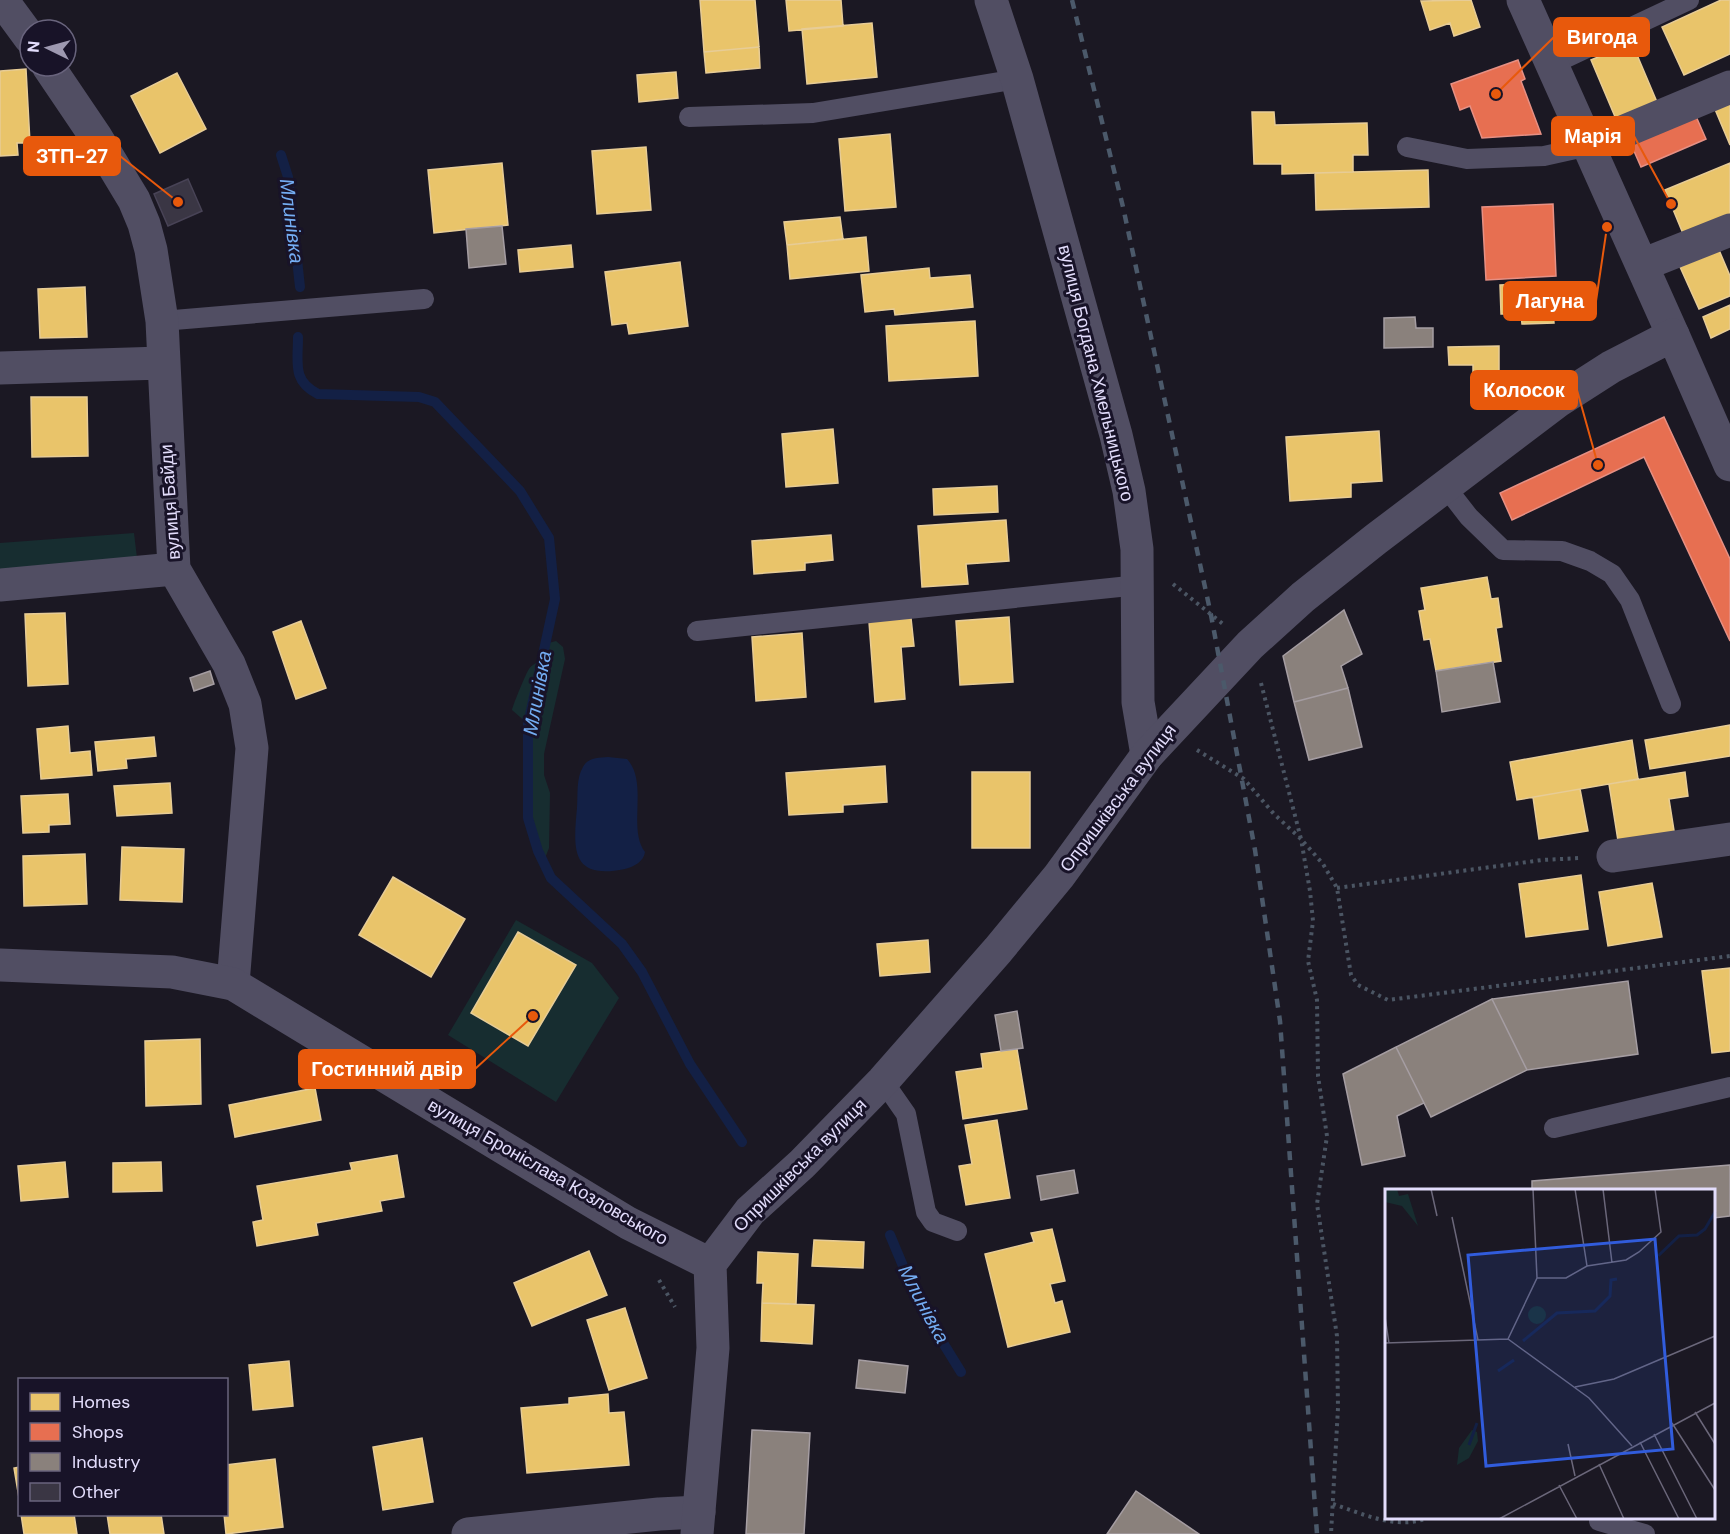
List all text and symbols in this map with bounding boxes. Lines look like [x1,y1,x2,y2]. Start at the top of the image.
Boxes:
north arrow [18,18,78,78]
callout: Вигода [1554,18,1649,56]
text: Вигода [1567,24,1638,50]
text: N [23,40,45,53]
callout: Марія [1552,117,1634,155]
text: Марія [1564,123,1622,149]
callout: ЗТП-27 [24,137,120,175]
text: ЗТП-27 [36,143,108,169]
water label: Млинівка [274,177,310,265]
street label: вулиця Богдана Хмельницького [1052,242,1140,504]
callout: Лагуна [1504,282,1596,320]
text: Лагуна [1516,288,1585,314]
callout: Колосок [1471,371,1577,409]
text: Колосок [1483,377,1566,403]
street label: вулиця Байди [154,443,186,561]
water label: Млинівка [517,649,557,737]
street label: Опришківська вулиця [1054,719,1182,877]
callout: Гостинний двір [299,1050,475,1088]
text: Гостинний двір [311,1056,463,1082]
street label: вулиця Броніслава Козловського [423,1093,673,1251]
street label: Опришківська вулиця [728,1093,872,1237]
inset map [1385,1189,1715,1519]
water label: Млинівка [892,1260,956,1348]
legend [18,1378,228,1516]
text: Homes [72,1390,130,1414]
text: Shops [72,1420,124,1444]
text: Industry [72,1450,141,1474]
text: Other [72,1480,121,1504]

